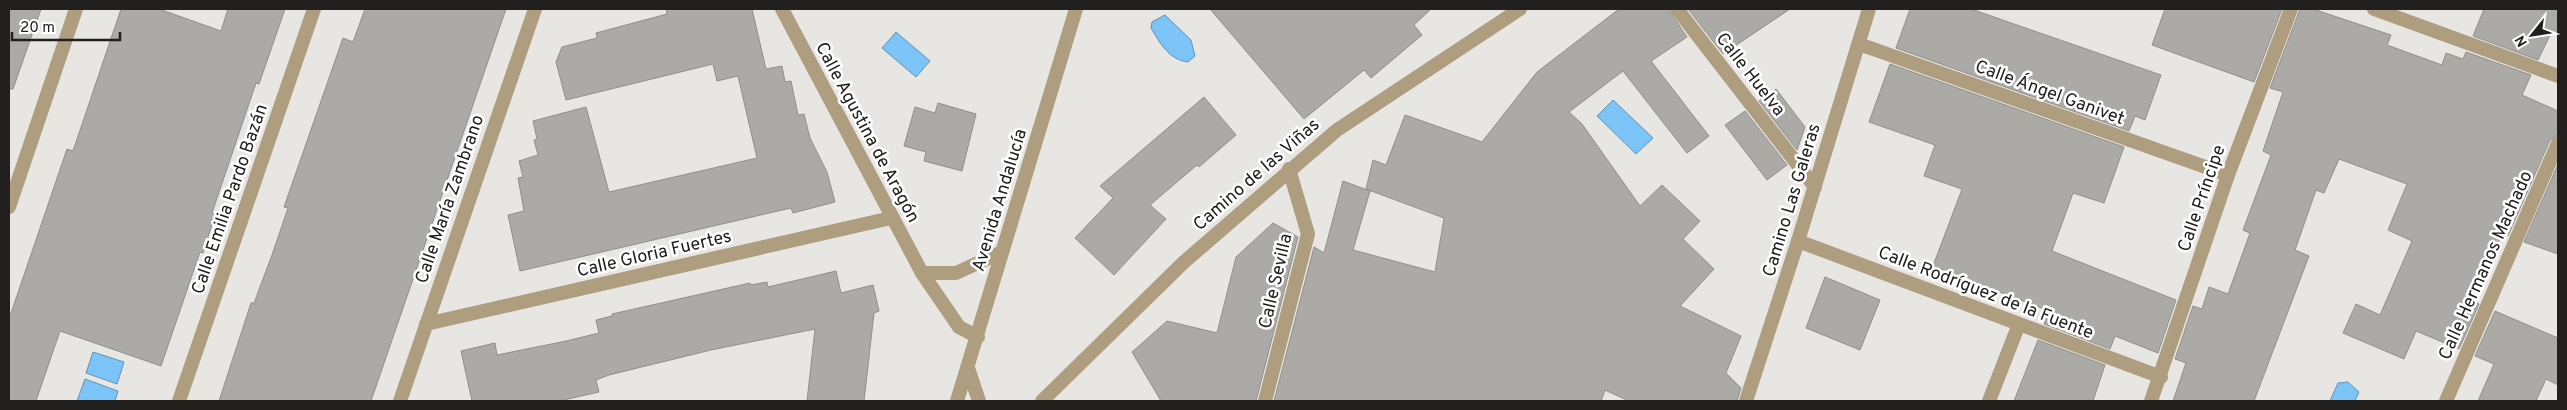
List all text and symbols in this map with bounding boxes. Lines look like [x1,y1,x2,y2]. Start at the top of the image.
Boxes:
scale bar [12,10,120,42]
north arrow [2507,10,2557,60]
text: 20 m [20,19,55,38]
street label: Calle Huelva [1710,29,1790,121]
text: N [2512,32,2532,49]
street label: Calle Agustina de Aragón [809,38,924,227]
street label: Calle Ángel Ganivet [1972,54,2128,131]
street label: Calle Emilia Pardo Bazán [187,101,274,298]
street label: Calle María Zambrano [411,112,490,287]
street label: Camino de las Viñas [1189,114,1325,236]
street label: Camino Las Galeras [1758,121,1827,280]
street label: Avenida Andalucía [968,126,1033,275]
street label: Calle Príncipe [2173,142,2231,255]
street label: Calle Hermanos Machado [2434,167,2538,364]
street label: Calle Gloria Fuertes [575,225,734,283]
street label: Calle Sevilla [1254,232,1299,331]
street label: Calle Rodríguez de la Fuente [1874,242,2096,345]

